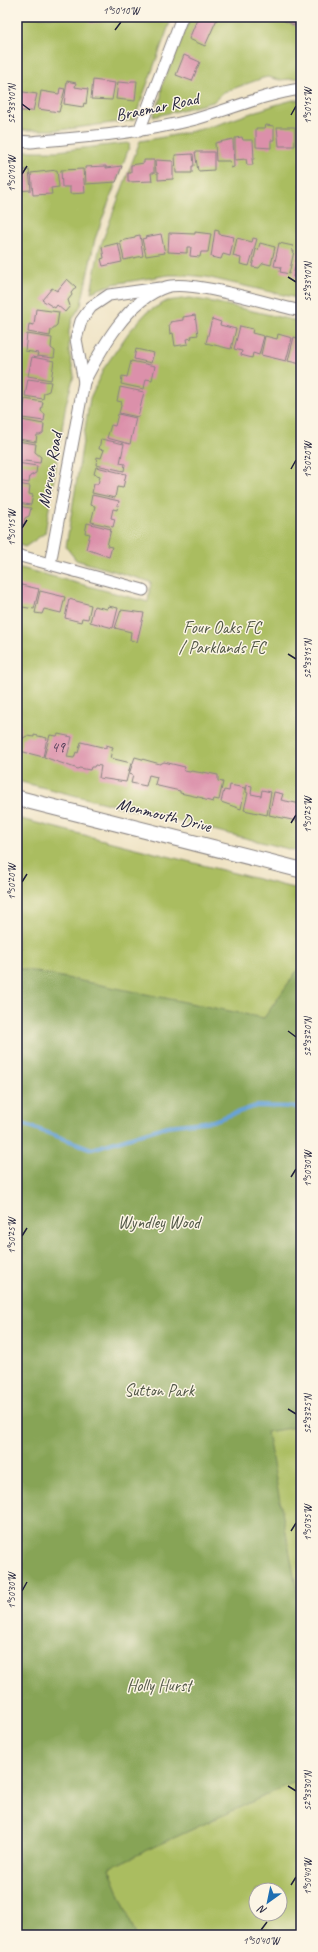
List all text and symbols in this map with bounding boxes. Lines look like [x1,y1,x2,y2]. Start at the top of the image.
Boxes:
text: 1°50'10"W [103,4,141,17]
text: 52°33'10"N [5,82,18,124]
text: 1°50'15"W [301,86,314,124]
street label: Braemar Road [114,88,202,126]
text: 1°50'10"W [5,154,18,192]
text: 52°33'10"N [301,260,314,302]
street label: Morven Road [33,428,67,509]
text: 1°50'20"W [301,440,314,478]
text: 1°50'15"W [5,508,18,546]
park label: Four Oaks FC / Parklands FC [179,617,268,658]
text: 52°33'15"N [301,637,314,679]
house number: 49 [51,738,66,757]
street label: Monmouth Drive [115,793,215,837]
text: 1°50'25"W [301,795,314,833]
text: 1°50'20"W [5,862,18,900]
text: 52°33'20"N [301,1015,314,1057]
text: 1°50'30"W [301,1149,314,1187]
park label: Wyndley Wood [118,1212,202,1233]
text: 1°50'25"W [5,1216,18,1254]
park label: Sutton Park [124,1380,196,1401]
text: 52°33'25"N [301,1392,314,1434]
text: 1°50'35"W [301,1503,314,1541]
text: 1°50'30"W [5,1571,18,1609]
park label: Holly Hurst [127,1675,194,1696]
text: 52°33'30"N [301,1769,314,1811]
text: 1°50'40"W [301,1857,314,1895]
north arrow [248,1882,288,1922]
text: N [254,1901,269,1918]
text: 1°50'40"W [243,1934,281,1947]

